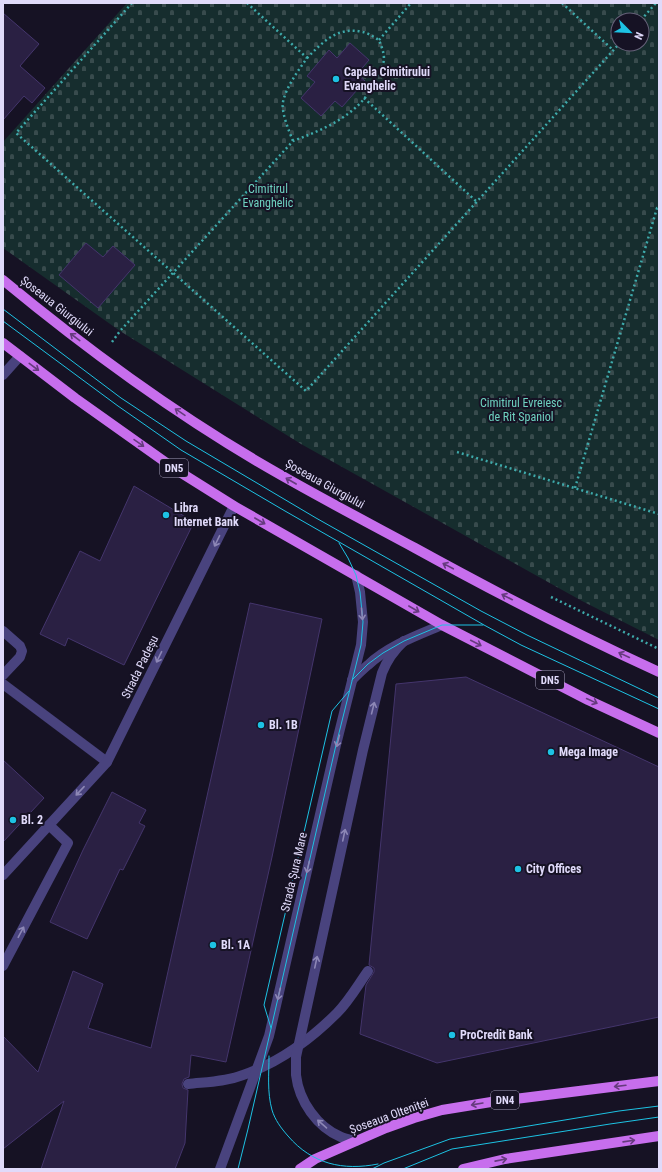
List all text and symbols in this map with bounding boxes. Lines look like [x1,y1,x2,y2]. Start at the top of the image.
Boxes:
north arrow [610,12,650,52]
text: N [631,30,646,42]
place label: Capela Cimitirului Evanghelic [344,65,430,93]
marker: Capela Cimitirului Evanghelic [331,74,341,84]
park label: Cimitirul Evanghelic [243,182,294,210]
street label: Șoseaua Giurgiului [17,273,96,340]
one-way arrow [69,332,80,341]
one-way arrow [28,363,39,371]
park label: Cimitirul Evreiesc de Rit Spaniol [480,396,563,424]
one-way arrow [175,408,186,416]
one-way arrow [133,439,144,448]
street label: Șoseaua Giurgiului [282,456,367,512]
road number: DN5 [160,459,188,477]
one-way arrow [285,476,297,484]
place label: Libra Internet Bank [174,501,239,529]
marker: Libra Internet Bank [161,510,171,520]
one-way arrow [254,517,266,525]
one-way arrow [213,534,220,546]
one-way arrow [442,562,454,570]
one-way arrow [502,593,514,601]
one-way arrow [408,605,420,613]
one-way arrow [359,607,366,620]
street label: Strada Padeșu [119,633,162,701]
one-way arrow [470,640,482,647]
one-way arrow [155,651,162,663]
one-way arrow [618,651,630,659]
road number: DN5 [536,671,564,689]
one-way arrow [586,698,598,705]
one-way arrow [370,702,377,715]
place label: Bl. 1B [269,718,298,732]
marker: Bl. 1B [256,720,266,730]
one-way arrow [333,734,341,747]
place label: Mega Image [559,745,618,759]
marker: Mega Image [546,747,556,757]
one-way arrow [76,786,85,796]
place label: Bl. 2 [21,813,43,827]
marker: Bl. 2 [8,815,18,825]
one-way arrow [341,829,349,842]
street label: Strada Șura Mare [278,830,311,913]
one-way arrow [304,861,312,874]
place label: City Offices [526,862,582,876]
marker: City Offices [513,864,523,874]
one-way arrow [18,926,25,938]
place label: Bl. 1A [221,938,251,952]
marker: Bl. 1A [208,940,218,950]
one-way arrow [313,956,321,969]
one-way arrow [275,987,283,1000]
place label: ProCredit Bank [460,1028,533,1042]
marker: ProCredit Bank [447,1030,457,1040]
one-way arrow [614,1082,627,1090]
road number: DN4 [491,1091,519,1109]
street label: Șoseaua Olteniței [348,1095,431,1138]
one-way arrow [471,1100,484,1108]
one-way arrow [317,1119,327,1129]
one-way arrow [622,1137,635,1145]
one-way arrow [494,1156,507,1164]

